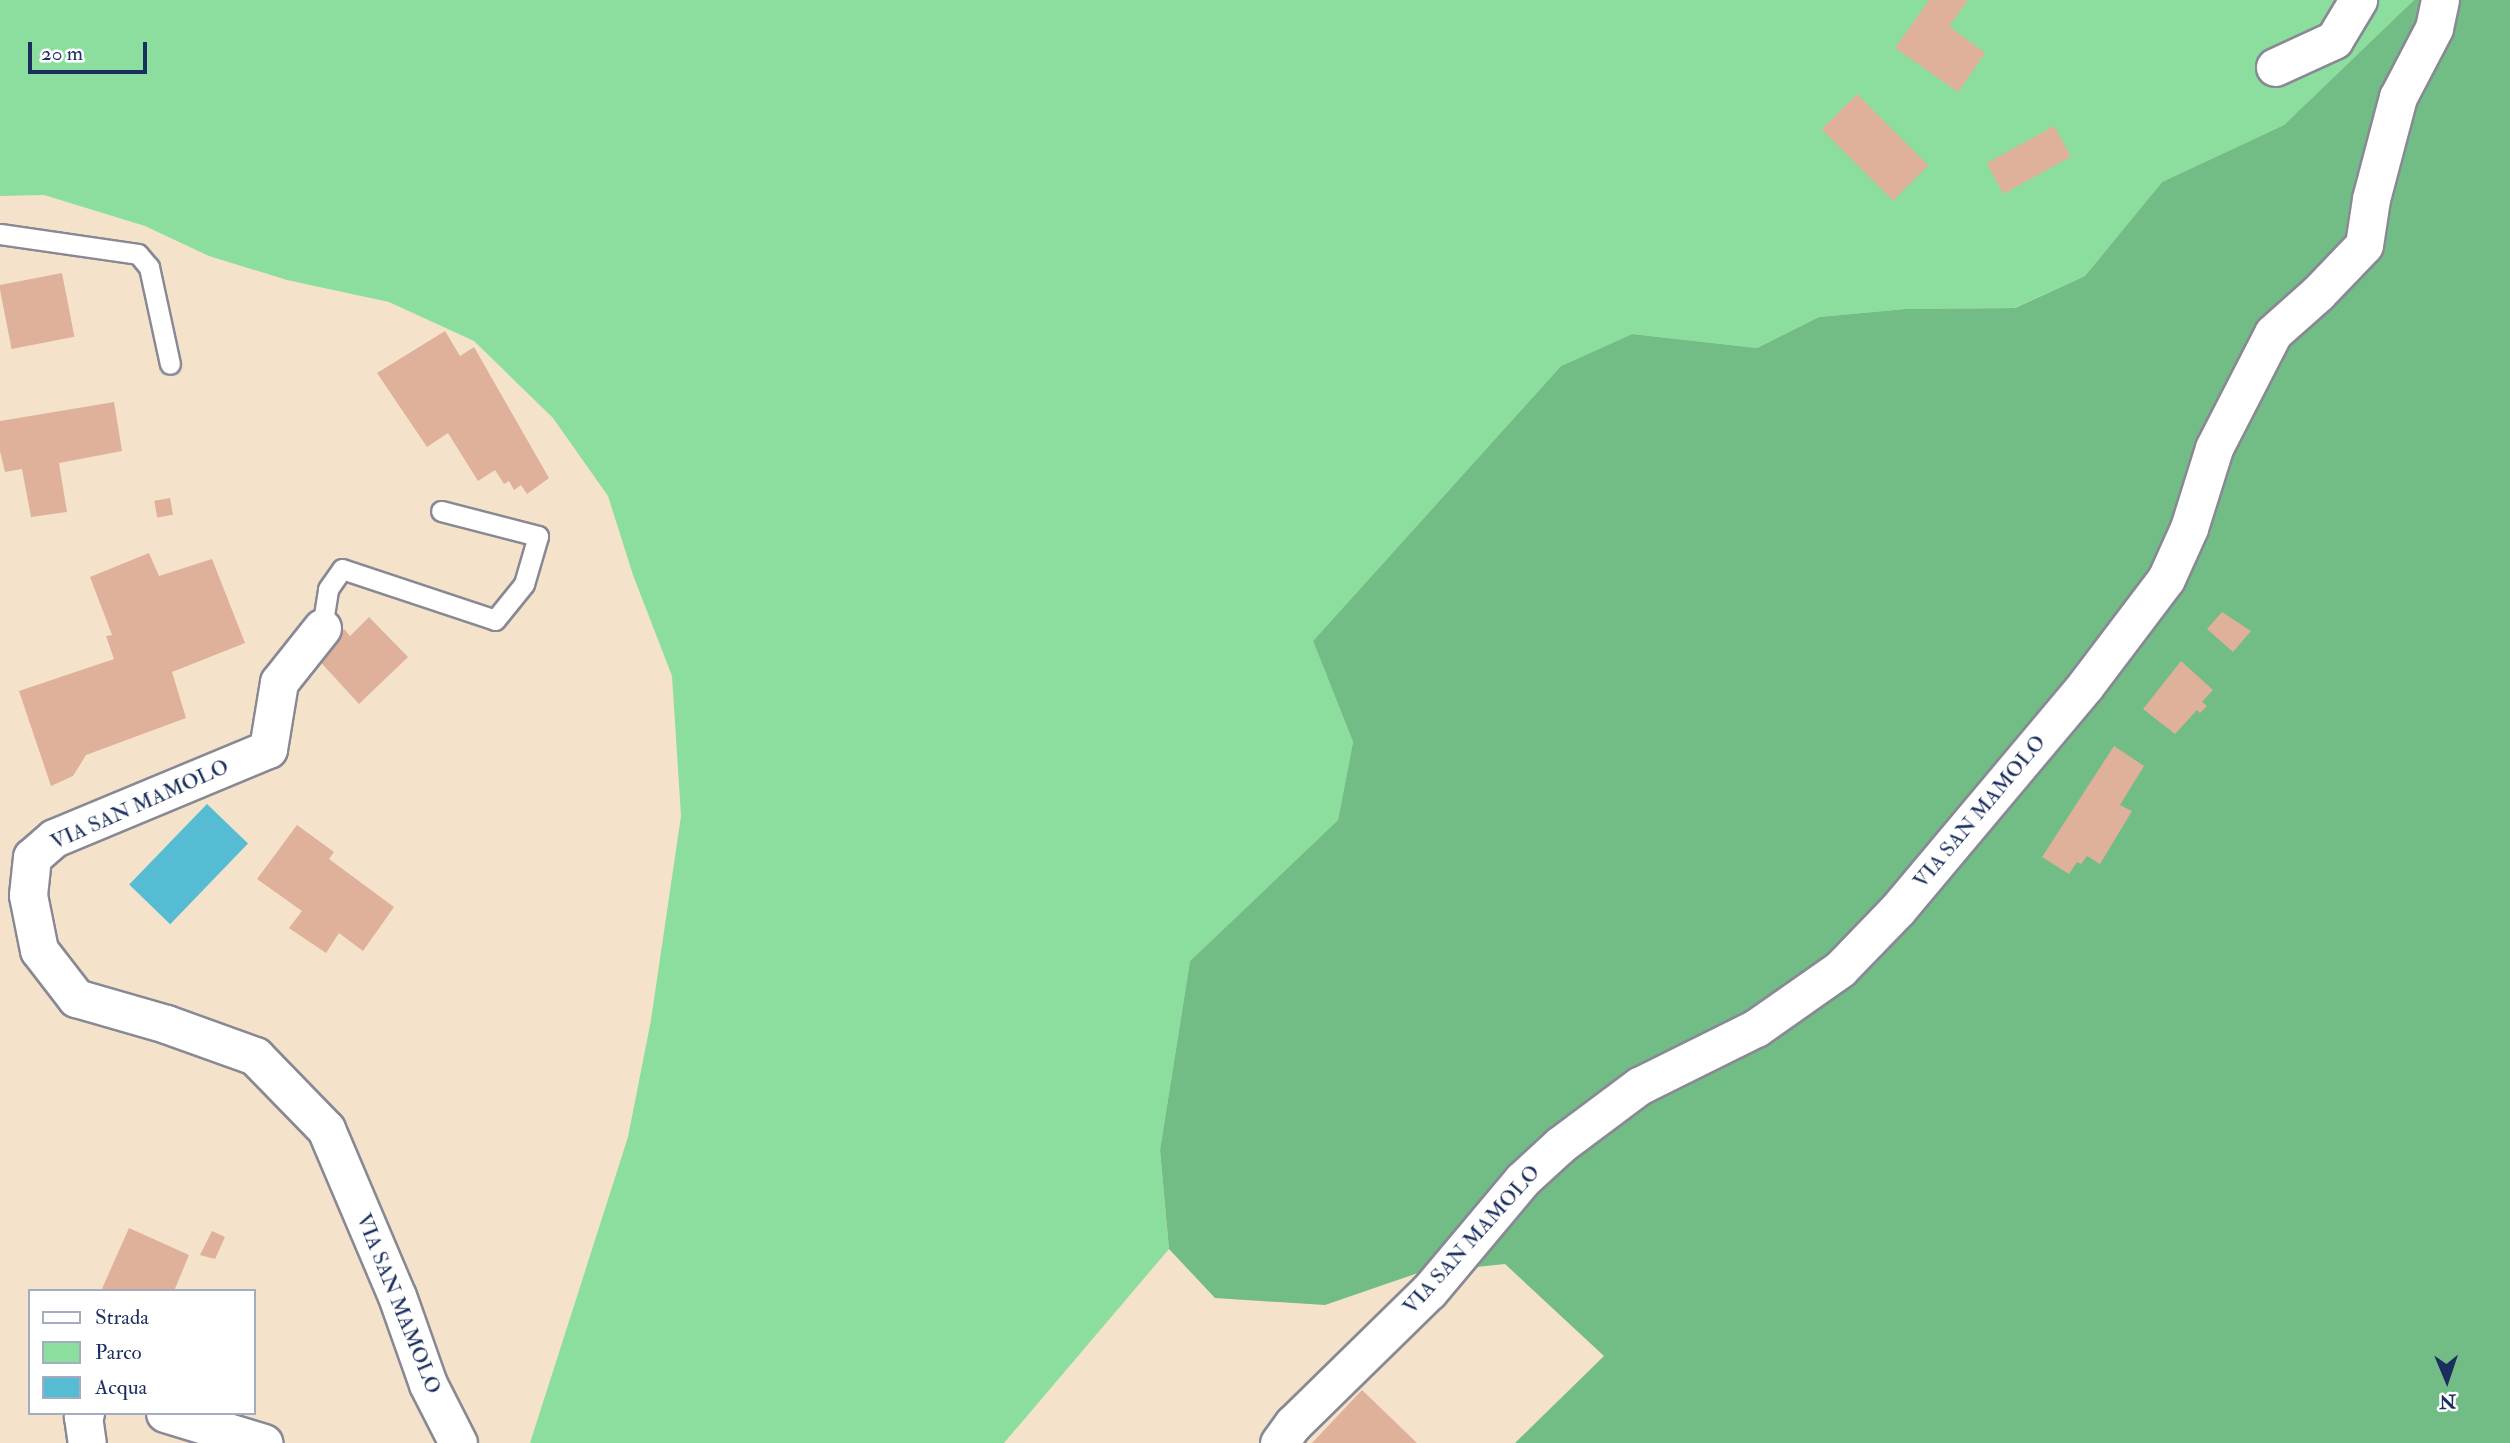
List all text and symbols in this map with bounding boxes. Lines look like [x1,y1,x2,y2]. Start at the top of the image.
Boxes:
scale bar [32,28,150,72]
text: 20 m [41,40,83,67]
street label: VIA SAN MAMOLO [1909,730,2051,894]
street label: VIA SAN MAMOLO [47,754,233,856]
street label: VIA SAN MAMOLO [1398,1160,1546,1320]
street label: VIA SAN MAMOLO [350,1210,446,1398]
legend [28,1289,256,1415]
text: Strada [95,1304,149,1331]
text: Parco [95,1339,142,1366]
north arrow [2412,1345,2482,1415]
text: Acqua [95,1374,147,1401]
text: N [2439,1389,2457,1413]

